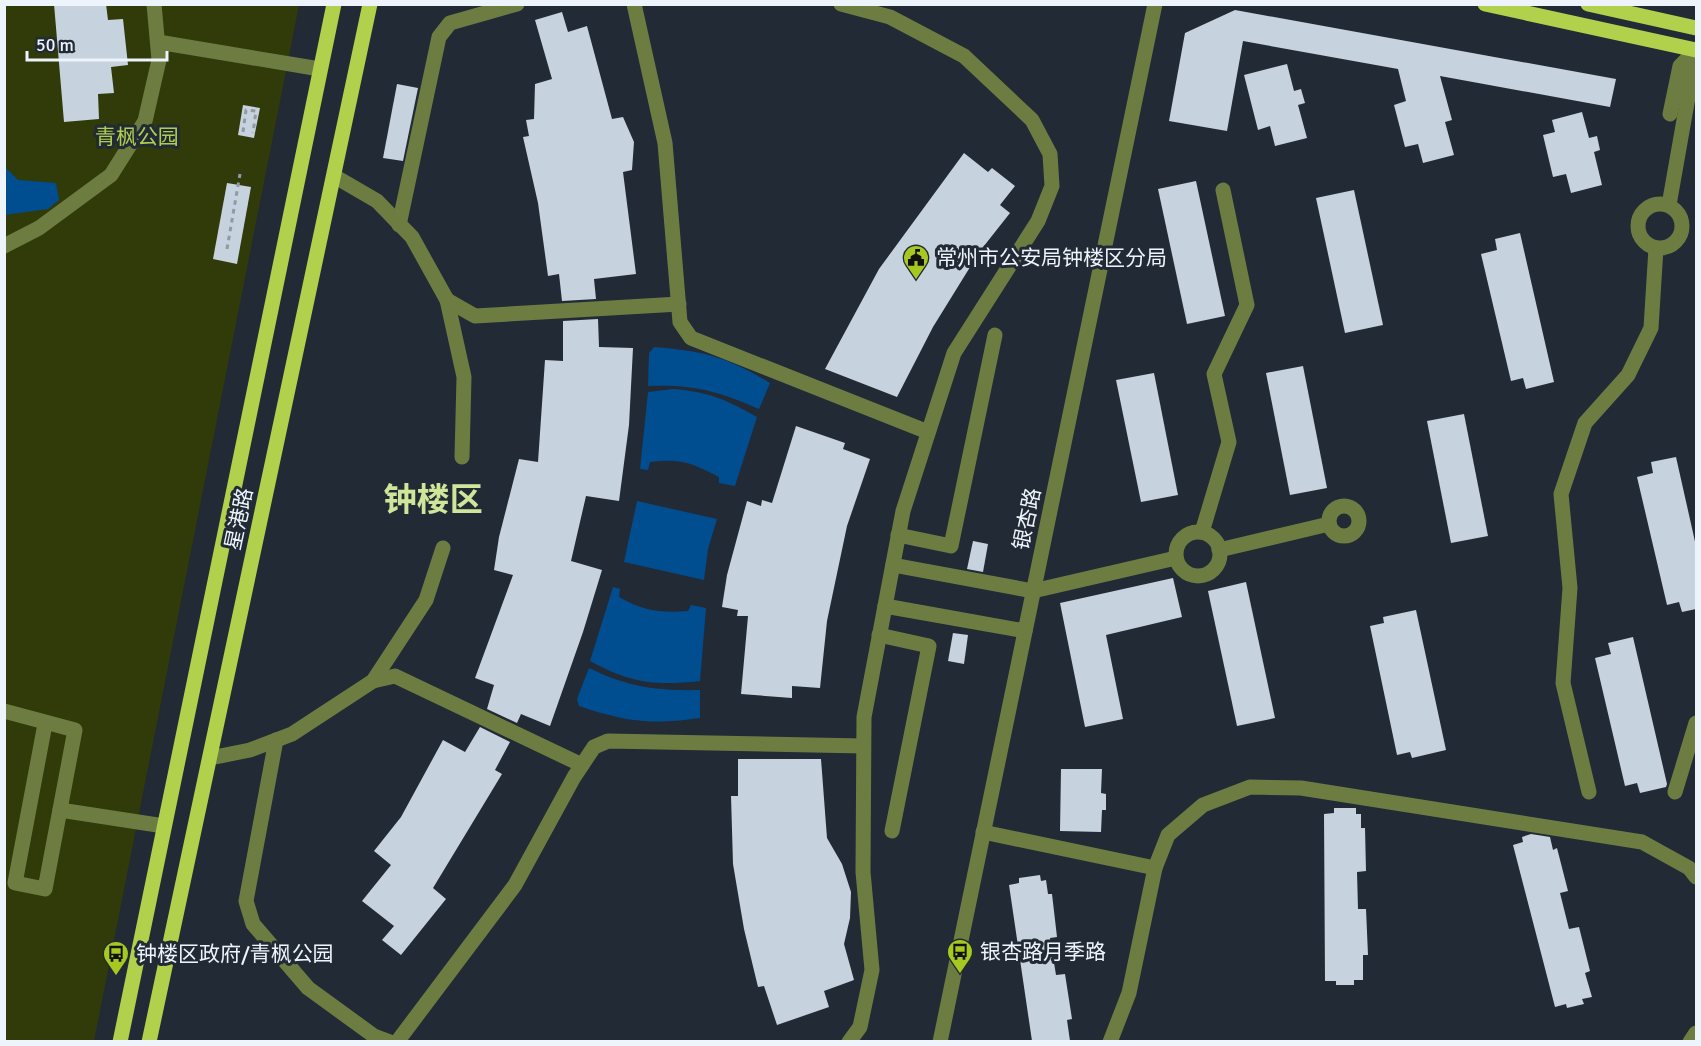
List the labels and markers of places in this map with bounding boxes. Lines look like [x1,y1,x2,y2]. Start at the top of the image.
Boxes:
public building icon: 常州市公安局钟楼区分局 [901,243,931,281]
place label: 常州市公安局钟楼区分局 [936,245,1167,271]
bus stop icon: 银杏路月季路 [945,937,975,975]
bus stop icon: 钟楼区政府/青枫公园 [101,939,131,977]
place label: 银杏路月季路 [980,939,1106,965]
place label: 钟楼区政府/青枫公园 [136,941,334,967]

